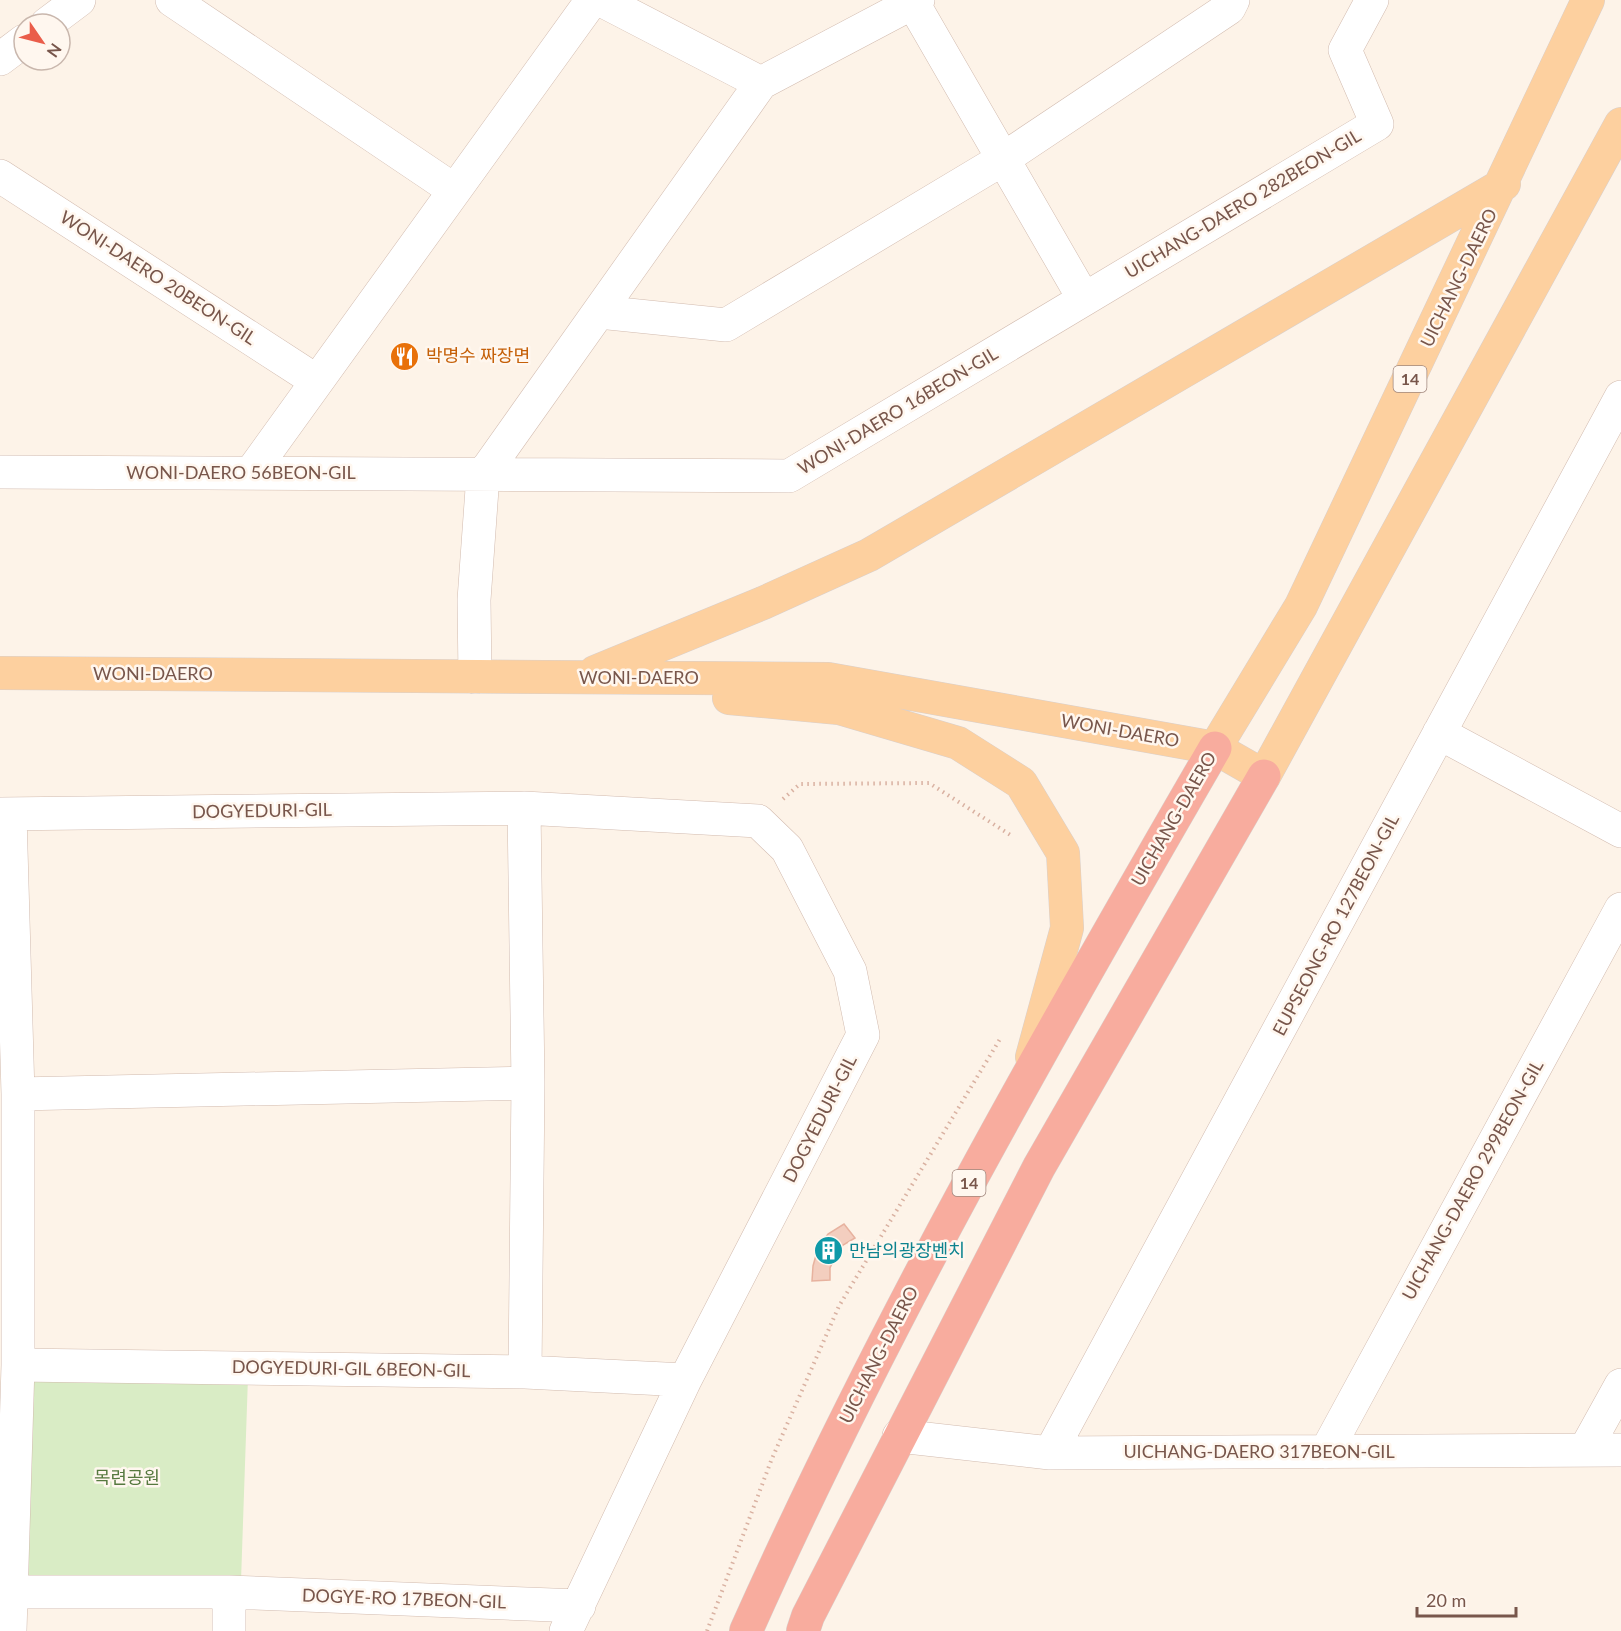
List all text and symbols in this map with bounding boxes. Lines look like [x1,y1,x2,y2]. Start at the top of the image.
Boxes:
north arrow [12,12,72,72]
text: N [43,40,66,61]
street label: UICHANG-DAERO 282BEON-GIL [1121,124,1364,282]
street label: WONI-DAERO 20BEON-GIL [56,205,261,349]
street label: UICHANG-DAERO [1415,205,1501,350]
restaurant icon: 박명수 짜장면 [389,340,421,372]
street label: WONI-DAERO 16BEON-GIL [794,342,1001,479]
place label: 박명수 짜장면 [426,344,530,366]
road number: 14 [1394,366,1426,392]
street label: WONI-DAERO 56BEON-GIL [126,461,356,483]
street label: WONI-DAERO [93,662,213,684]
street label: WONI-DAERO [579,666,699,688]
street label: WONI-DAERO [1059,709,1181,751]
street label: UICHANG-DAERO [1126,747,1220,890]
street label: DOGYEDURI-GIL [192,798,332,822]
street label: EUPSEONG-RO 127BEON-GIL [1267,810,1403,1039]
street label: DOGYEDURI-GIL [778,1051,861,1186]
street label: UICHANG-DAERO 299BEON-GIL [1397,1056,1547,1303]
road number: 14 [952,1170,986,1196]
building icon: 만남의광장벤치 [812,1235,844,1267]
place label: 만남의광장벤치 [849,1239,965,1261]
street label: UICHANG-DAERO [834,1282,922,1427]
street label: DOGYEDURI-GIL 6BEON-GIL [232,1355,470,1381]
street label: UICHANG-DAERO 317BEON-GIL [1123,1440,1395,1462]
park label: 목련공원 [94,1466,160,1488]
scale bar [1417,1580,1516,1618]
street label: DOGYE-RO 17BEON-GIL [302,1583,507,1613]
text: 20 m [1426,1589,1466,1611]

